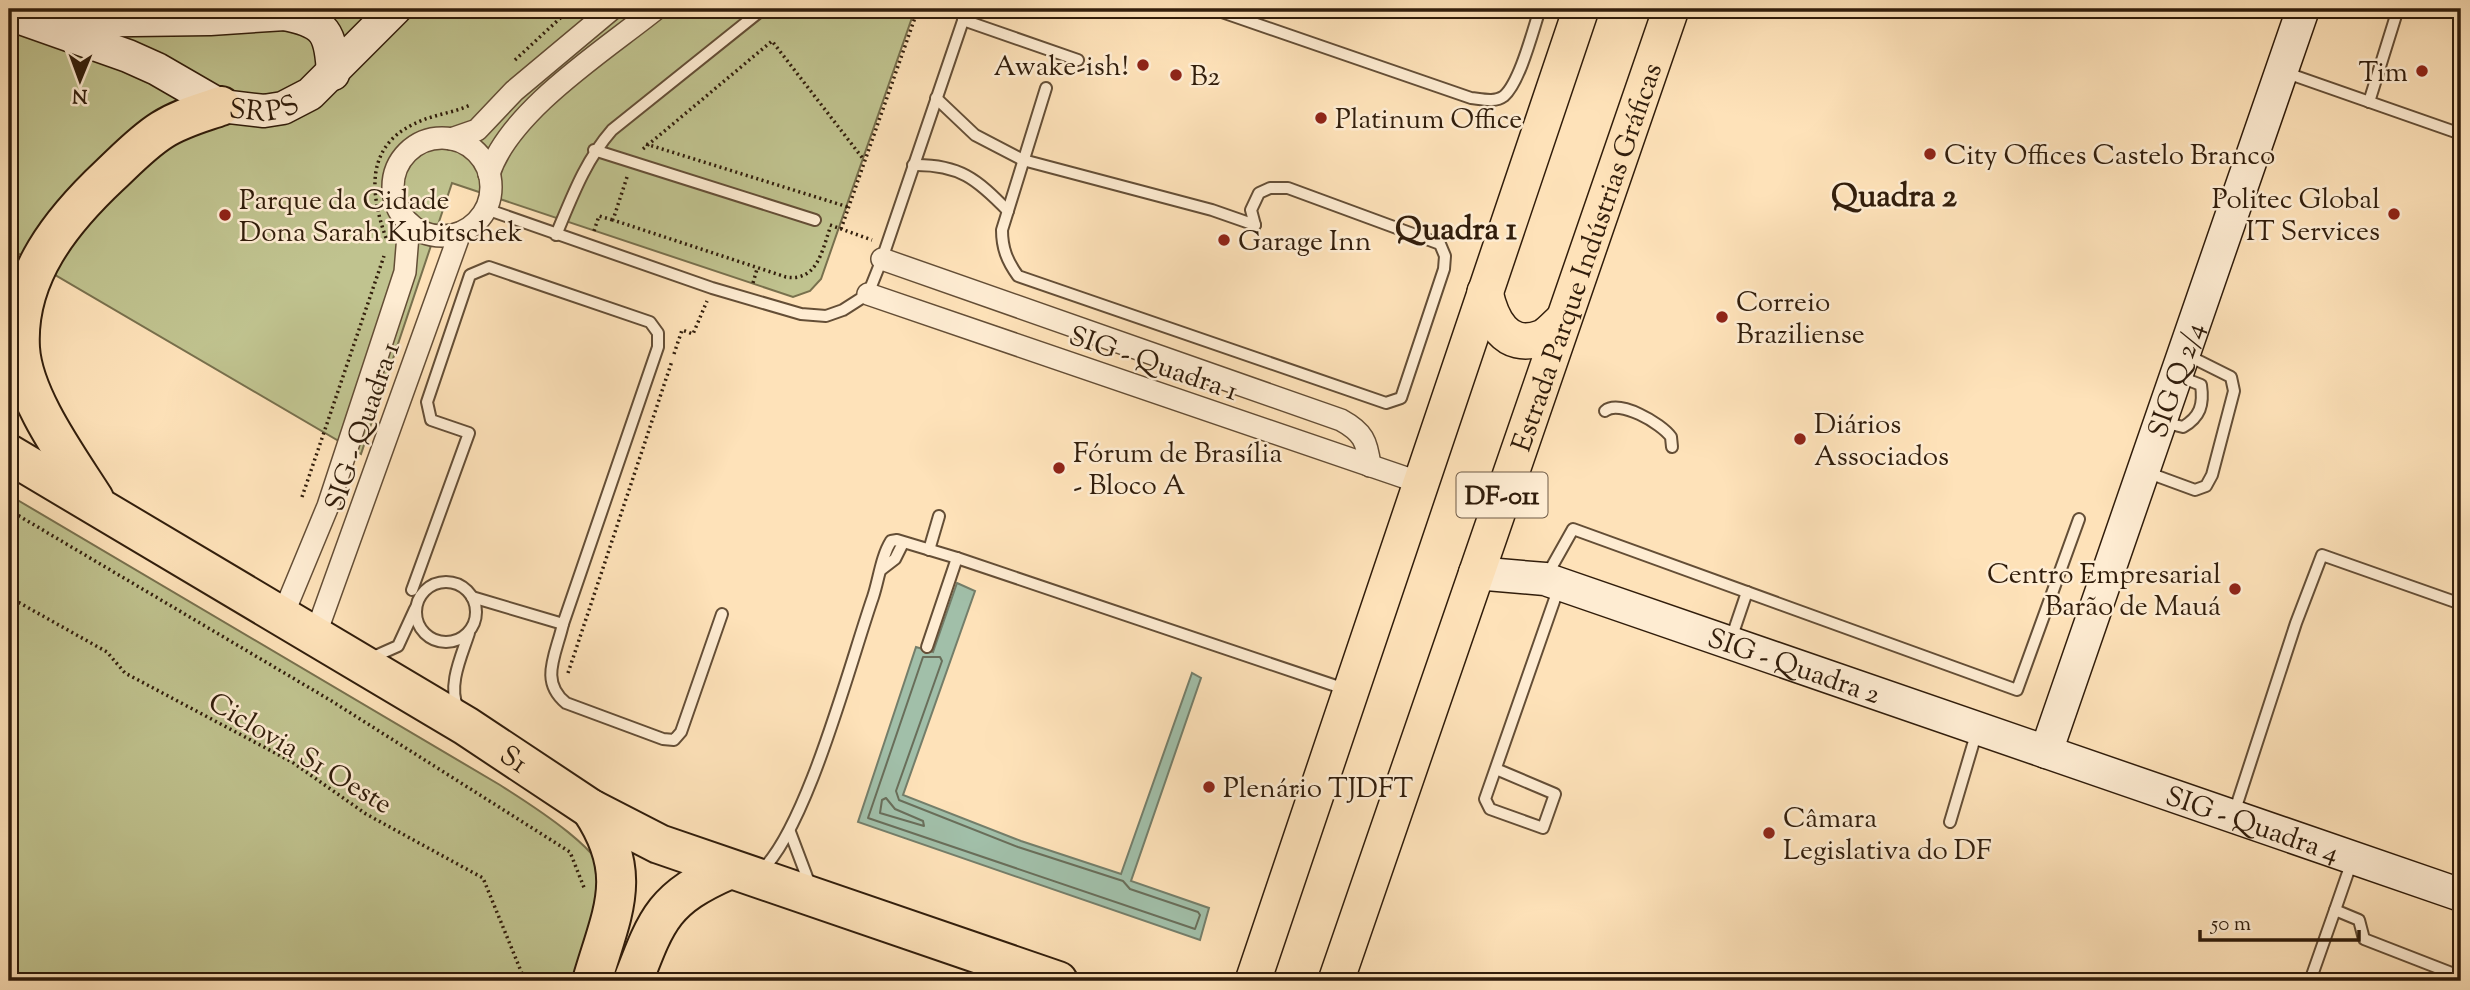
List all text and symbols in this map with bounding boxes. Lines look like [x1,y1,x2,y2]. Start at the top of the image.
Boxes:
north arrow [46,46,116,116]
place label: Awake-ish! [994,48,1129,88]
place label: Tim [2359,54,2408,94]
marker: Awake-ish! [1135,57,1151,73]
place label: B2 [1190,58,1220,98]
street label: Estrada Parque Indústrias Gráficas [1503,58,1674,457]
marker: Tim [2414,63,2430,79]
marker: B2 [1168,67,1184,83]
text: N [72,81,88,108]
street label: SRPS [227,86,307,134]
place label: Platinum Office [1335,101,1522,141]
marker: Platinum Office [1313,110,1329,126]
place label: City Offices Castelo Branco [1944,137,2275,177]
marker: City Offices Castelo Branco [1922,146,1938,162]
district label: Quadra 2 [1831,175,1957,221]
place label: Politec Global IT Services [2212,181,2380,253]
place label: Parque da Cidade Dona Sarah Kubitschek [239,182,523,254]
marker: Politec Global IT Services [2386,206,2402,222]
marker: Parque da Cidade Dona Sarah Kubitschek [217,207,233,223]
district label: Quadra 1 [1395,208,1517,254]
place label: Garage Inn [1238,223,1371,263]
marker: Garage Inn [1216,232,1232,248]
place label: Correio Braziliense [1736,284,1865,356]
marker: Correio Braziliense [1714,309,1730,325]
street label: SIG - Quadra 1 [1063,317,1243,413]
street label: SIG Q 2/4 [2139,317,2216,444]
street label: SIG - Quadra 1 [316,337,412,517]
place label: Diários Associados [1814,406,1949,478]
marker: Diários Associados [1792,431,1808,447]
place label: Fórum de Brasília - Bloco A [1073,435,1282,507]
marker: Fórum de Brasília - Bloco A [1051,460,1067,476]
road number: DF-011 [1456,472,1548,517]
place label: Centro Empresarial Barão de Mauá [1987,556,2221,628]
marker: Centro Empresarial Barão de Mauá [2227,581,2243,597]
street label: SIG - Quadra 2 [1702,620,1885,716]
street label: Ciclovia S1 Oeste [200,684,399,825]
street label: S1 [491,737,535,785]
place label: Plenário TJDFT [1223,770,1414,810]
street label: SIG - Quadra 4 [2160,778,2344,875]
marker: Plenário TJDFT [1201,779,1217,795]
place label: Câmara Legislativa do DF [1783,800,1991,872]
marker: Câmara Legislativa do DF [1761,825,1777,841]
scale bar [2200,899,2360,943]
text: 50 m [2210,910,2251,940]

